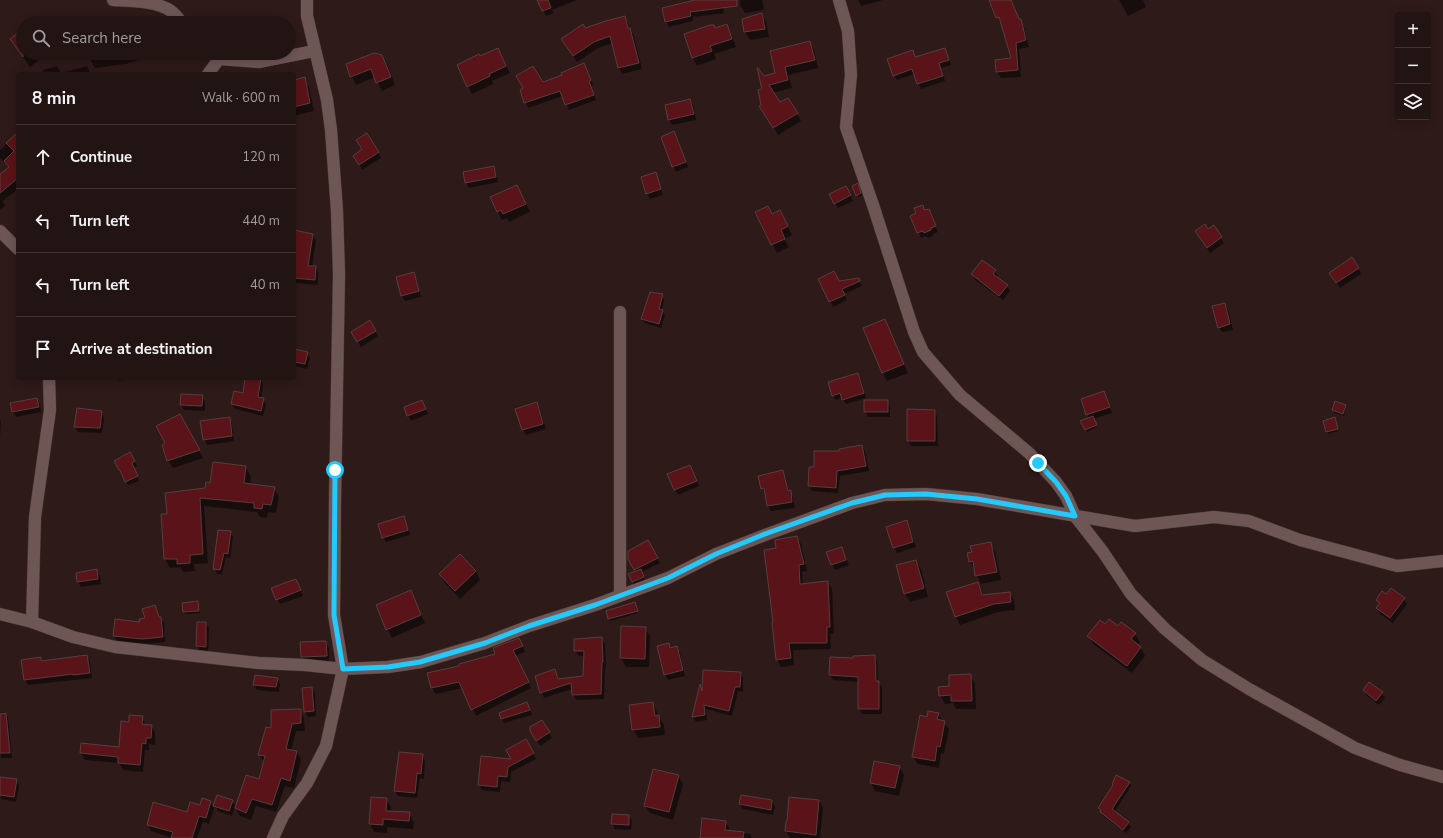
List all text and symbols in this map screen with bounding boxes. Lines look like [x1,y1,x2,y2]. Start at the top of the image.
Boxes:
map controls [1395,12,1431,120]
button: + [1395,12,1431,48]
search box [16,16,296,60]
icon: search [30,27,52,49]
text: Search here [62,28,142,48]
button: − [1395,48,1431,84]
button: layers [1395,84,1431,120]
text: 8 min [32,87,76,110]
text: Walk · 600 m [202,89,280,107]
icon: ahead [32,146,54,168]
text: Continue [70,147,132,167]
text: 120 m [242,148,280,166]
icon: left [32,210,54,232]
text: Turn left [70,211,129,231]
text: 440 m [242,212,280,230]
icon: left [32,274,54,296]
text: Turn left [70,275,129,295]
text: 40 m [250,276,280,294]
icon: arrive [32,338,54,360]
text: Arrive at destination [70,339,213,359]
route end [1029,454,1047,472]
route start [326,461,344,479]

